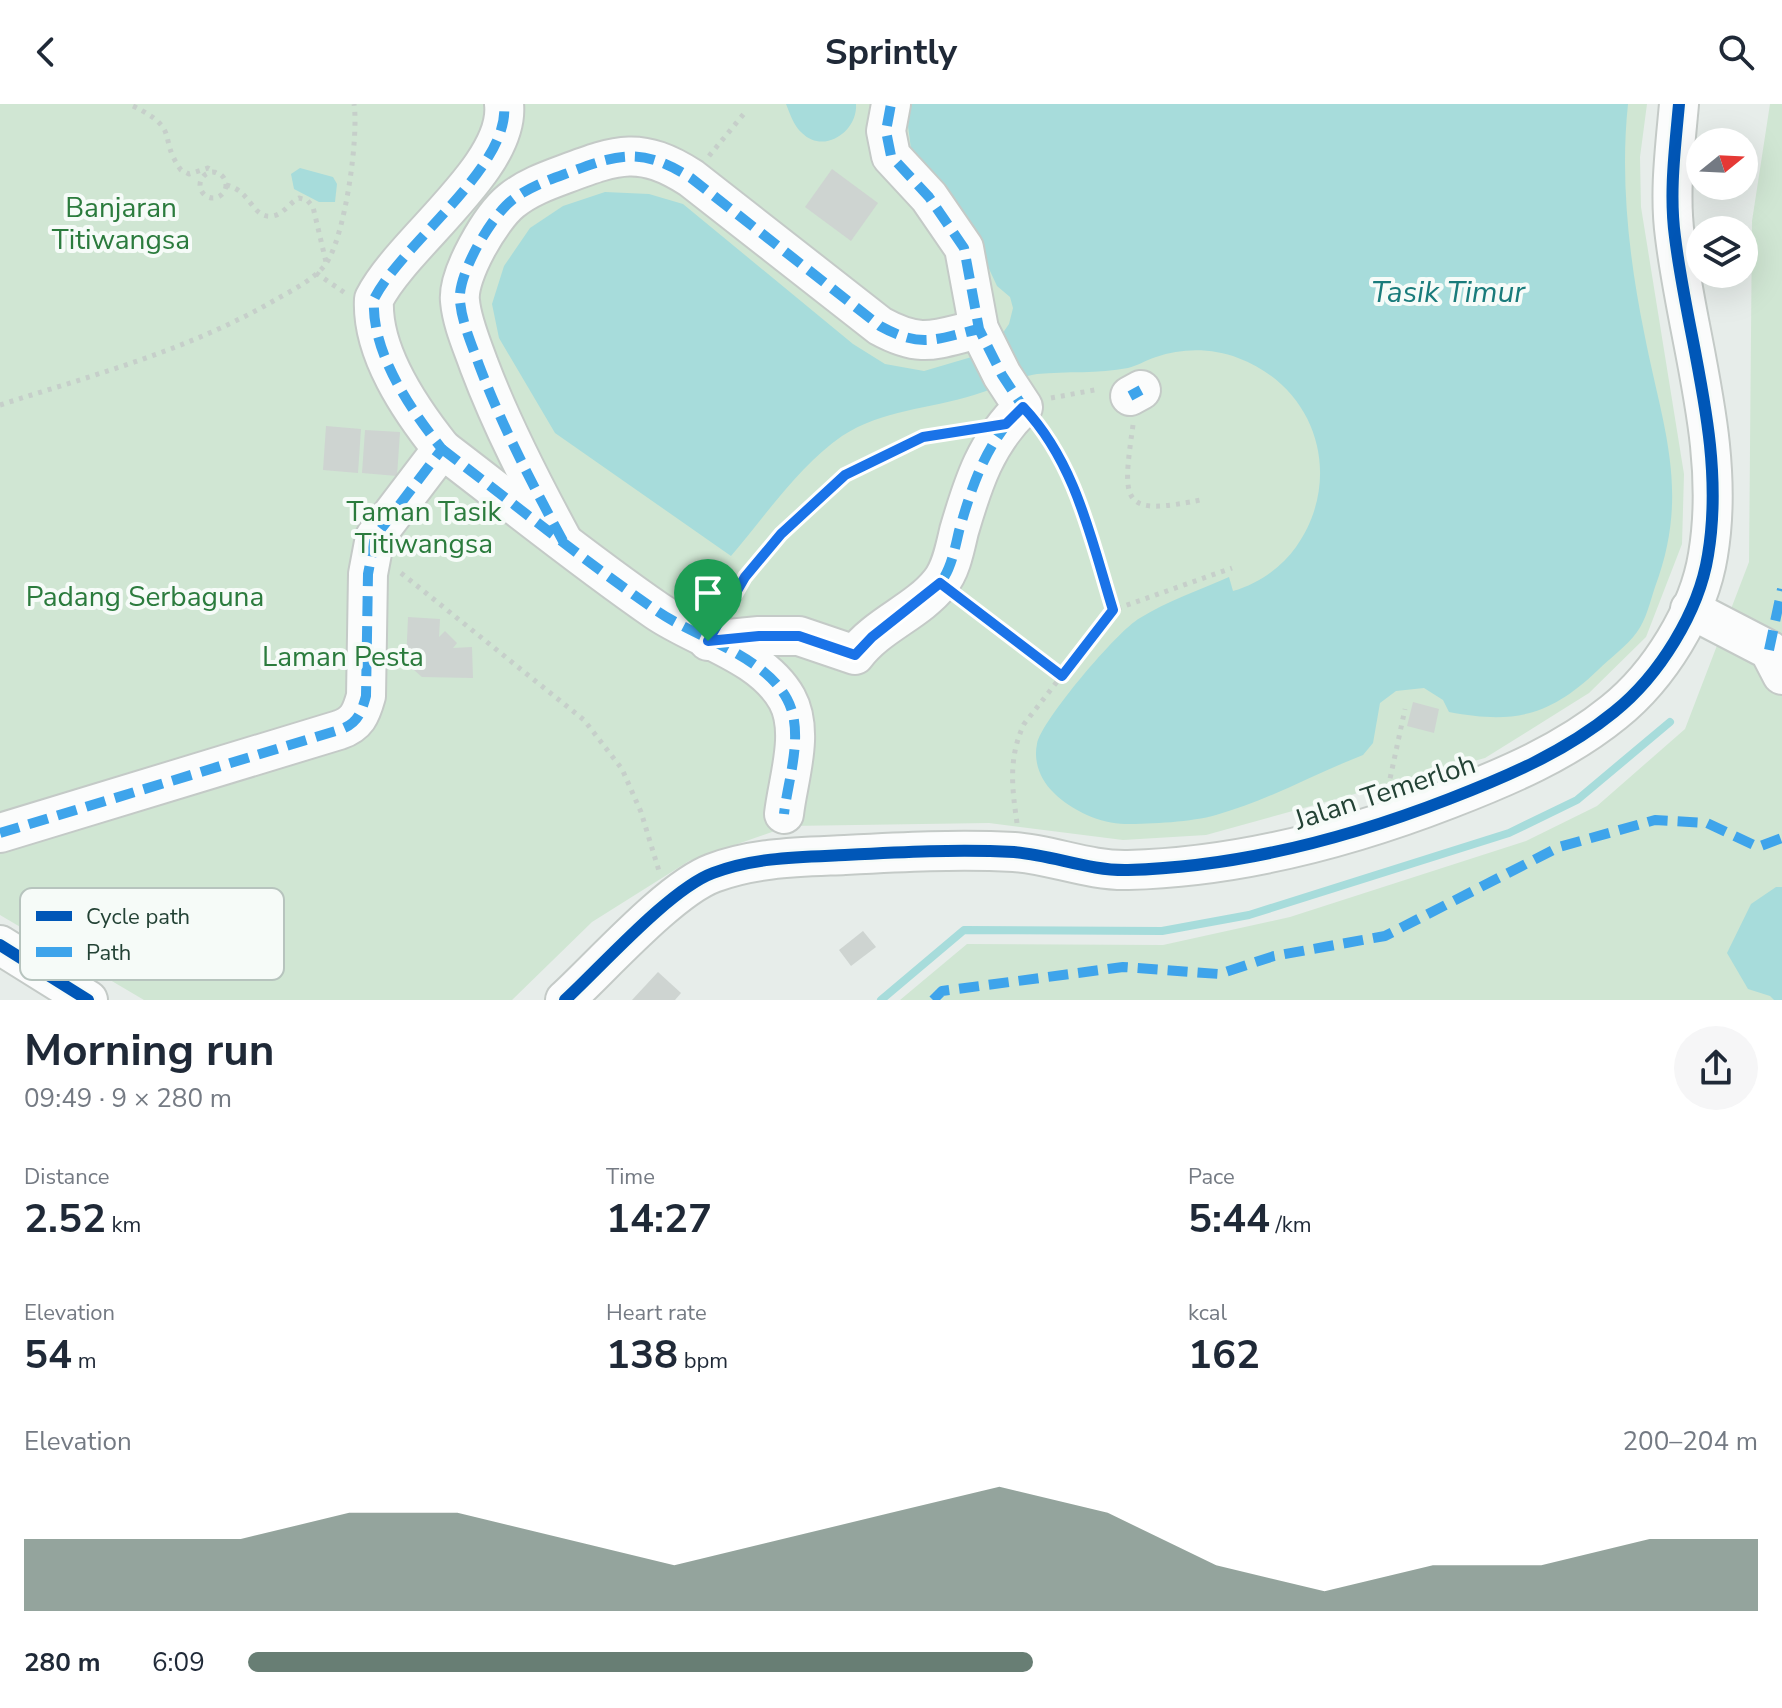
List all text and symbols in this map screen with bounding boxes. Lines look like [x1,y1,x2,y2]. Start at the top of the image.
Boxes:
text: Sprintly [825,28,957,77]
icon: back [24,30,68,74]
icon: search [1714,30,1758,74]
north arrow [1686,128,1758,200]
map controls [1686,128,1758,288]
park label: Banjaran Titiwangsa [52,189,190,259]
button: layers [1686,216,1758,288]
water label: Tasik Timur [1371,272,1526,313]
park label: Taman Tasik Titiwangsa [347,493,502,563]
pin [674,559,742,641]
icon: arrive [686,571,730,615]
park label: Padang Serbaguna [26,578,264,616]
park label: Laman Pesta [262,638,424,676]
street label: Jalan Temerloh [1289,745,1480,839]
legend [20,888,284,980]
text: Cycle path [86,902,190,932]
text: Path [86,938,131,968]
text: Morning run [24,1021,274,1081]
button: share [1674,1026,1758,1110]
text: 09:49 · 9 × 280 m [24,1081,232,1116]
text: Distance [24,1162,109,1192]
text: Time [606,1162,655,1192]
text: Pace [1188,1162,1235,1192]
text: 2.52 [24,1192,106,1246]
text: 14:27 [606,1192,712,1246]
text: 5:44 [1188,1192,1270,1246]
text: km [106,1210,141,1240]
text: /km [1270,1210,1312,1240]
text: Elevation [24,1298,115,1328]
text: Heart rate [606,1298,707,1328]
text: kcal [1188,1298,1227,1328]
text: 54 [24,1328,72,1382]
text: 138 [606,1328,678,1382]
text: 162 [1188,1328,1260,1382]
text: m [72,1346,97,1376]
text: bpm [678,1346,728,1376]
text: Elevation [24,1424,132,1459]
text: 200–204 m [1622,1424,1758,1459]
text: 280 m [24,1645,101,1680]
text: 6:09 [152,1645,205,1680]

